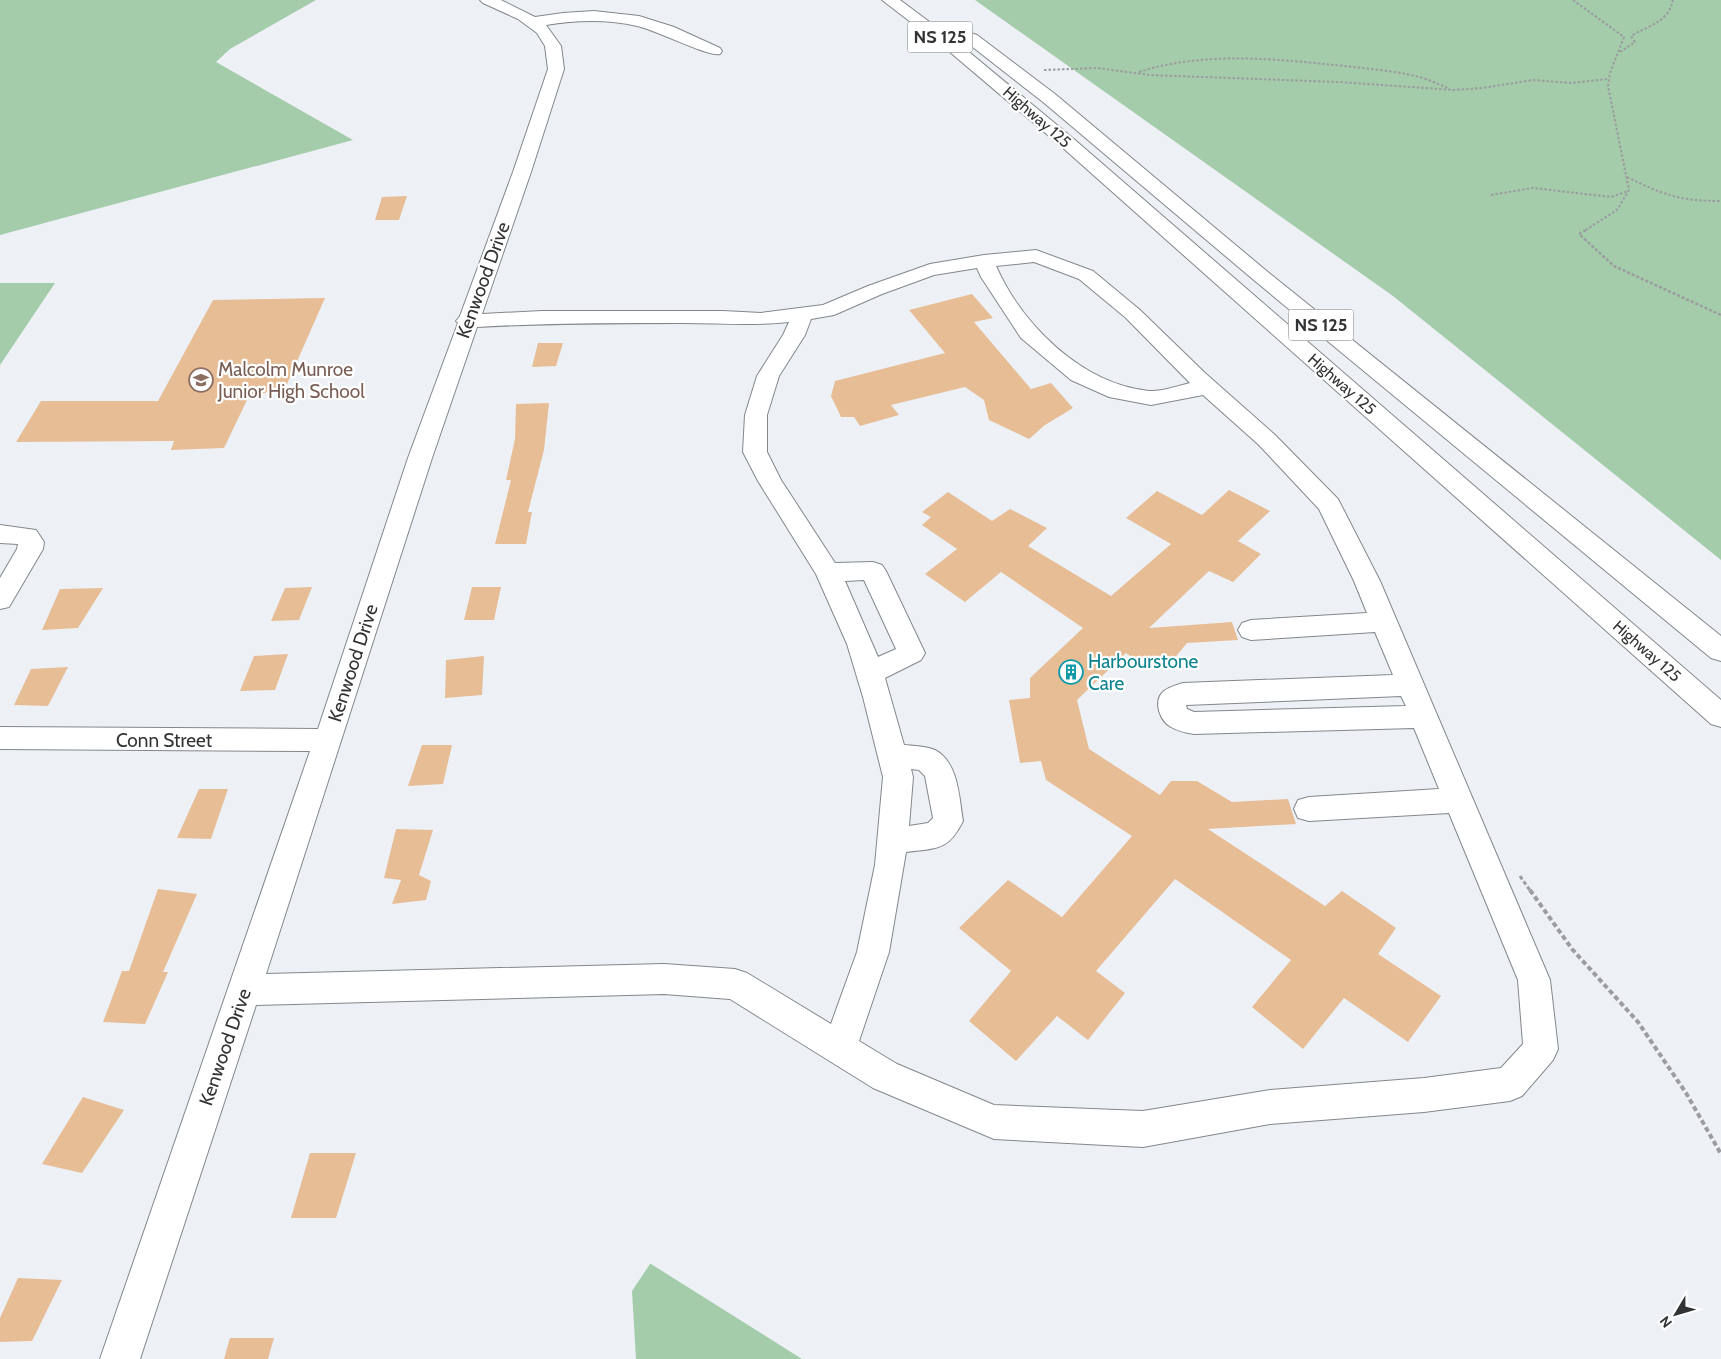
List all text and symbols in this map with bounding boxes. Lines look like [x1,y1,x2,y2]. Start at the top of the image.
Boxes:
road number: NS 125 [908,22,972,52]
street label: Highway 125 [999,82,1075,152]
street label: Kenwood Drive [451,218,515,341]
road number: NS 125 [1288,310,1354,340]
street label: Highway 125 [1304,349,1380,419]
place label: Malcolm Munroe Junior High School [217,358,365,403]
school or university icon: Malcolm Munroe Junior High School [188,367,214,393]
street label: Kenwood Drive [323,601,383,725]
street label: Highway 125 [1609,616,1685,686]
place label: Harbourstone Care [1088,650,1199,695]
building icon: Harbourstone Care [1058,659,1084,685]
street label: Conn Street [116,729,213,752]
street label: Kenwood Drive [194,985,256,1109]
north arrow [1651,1289,1701,1339]
text: N [1656,1313,1676,1331]

